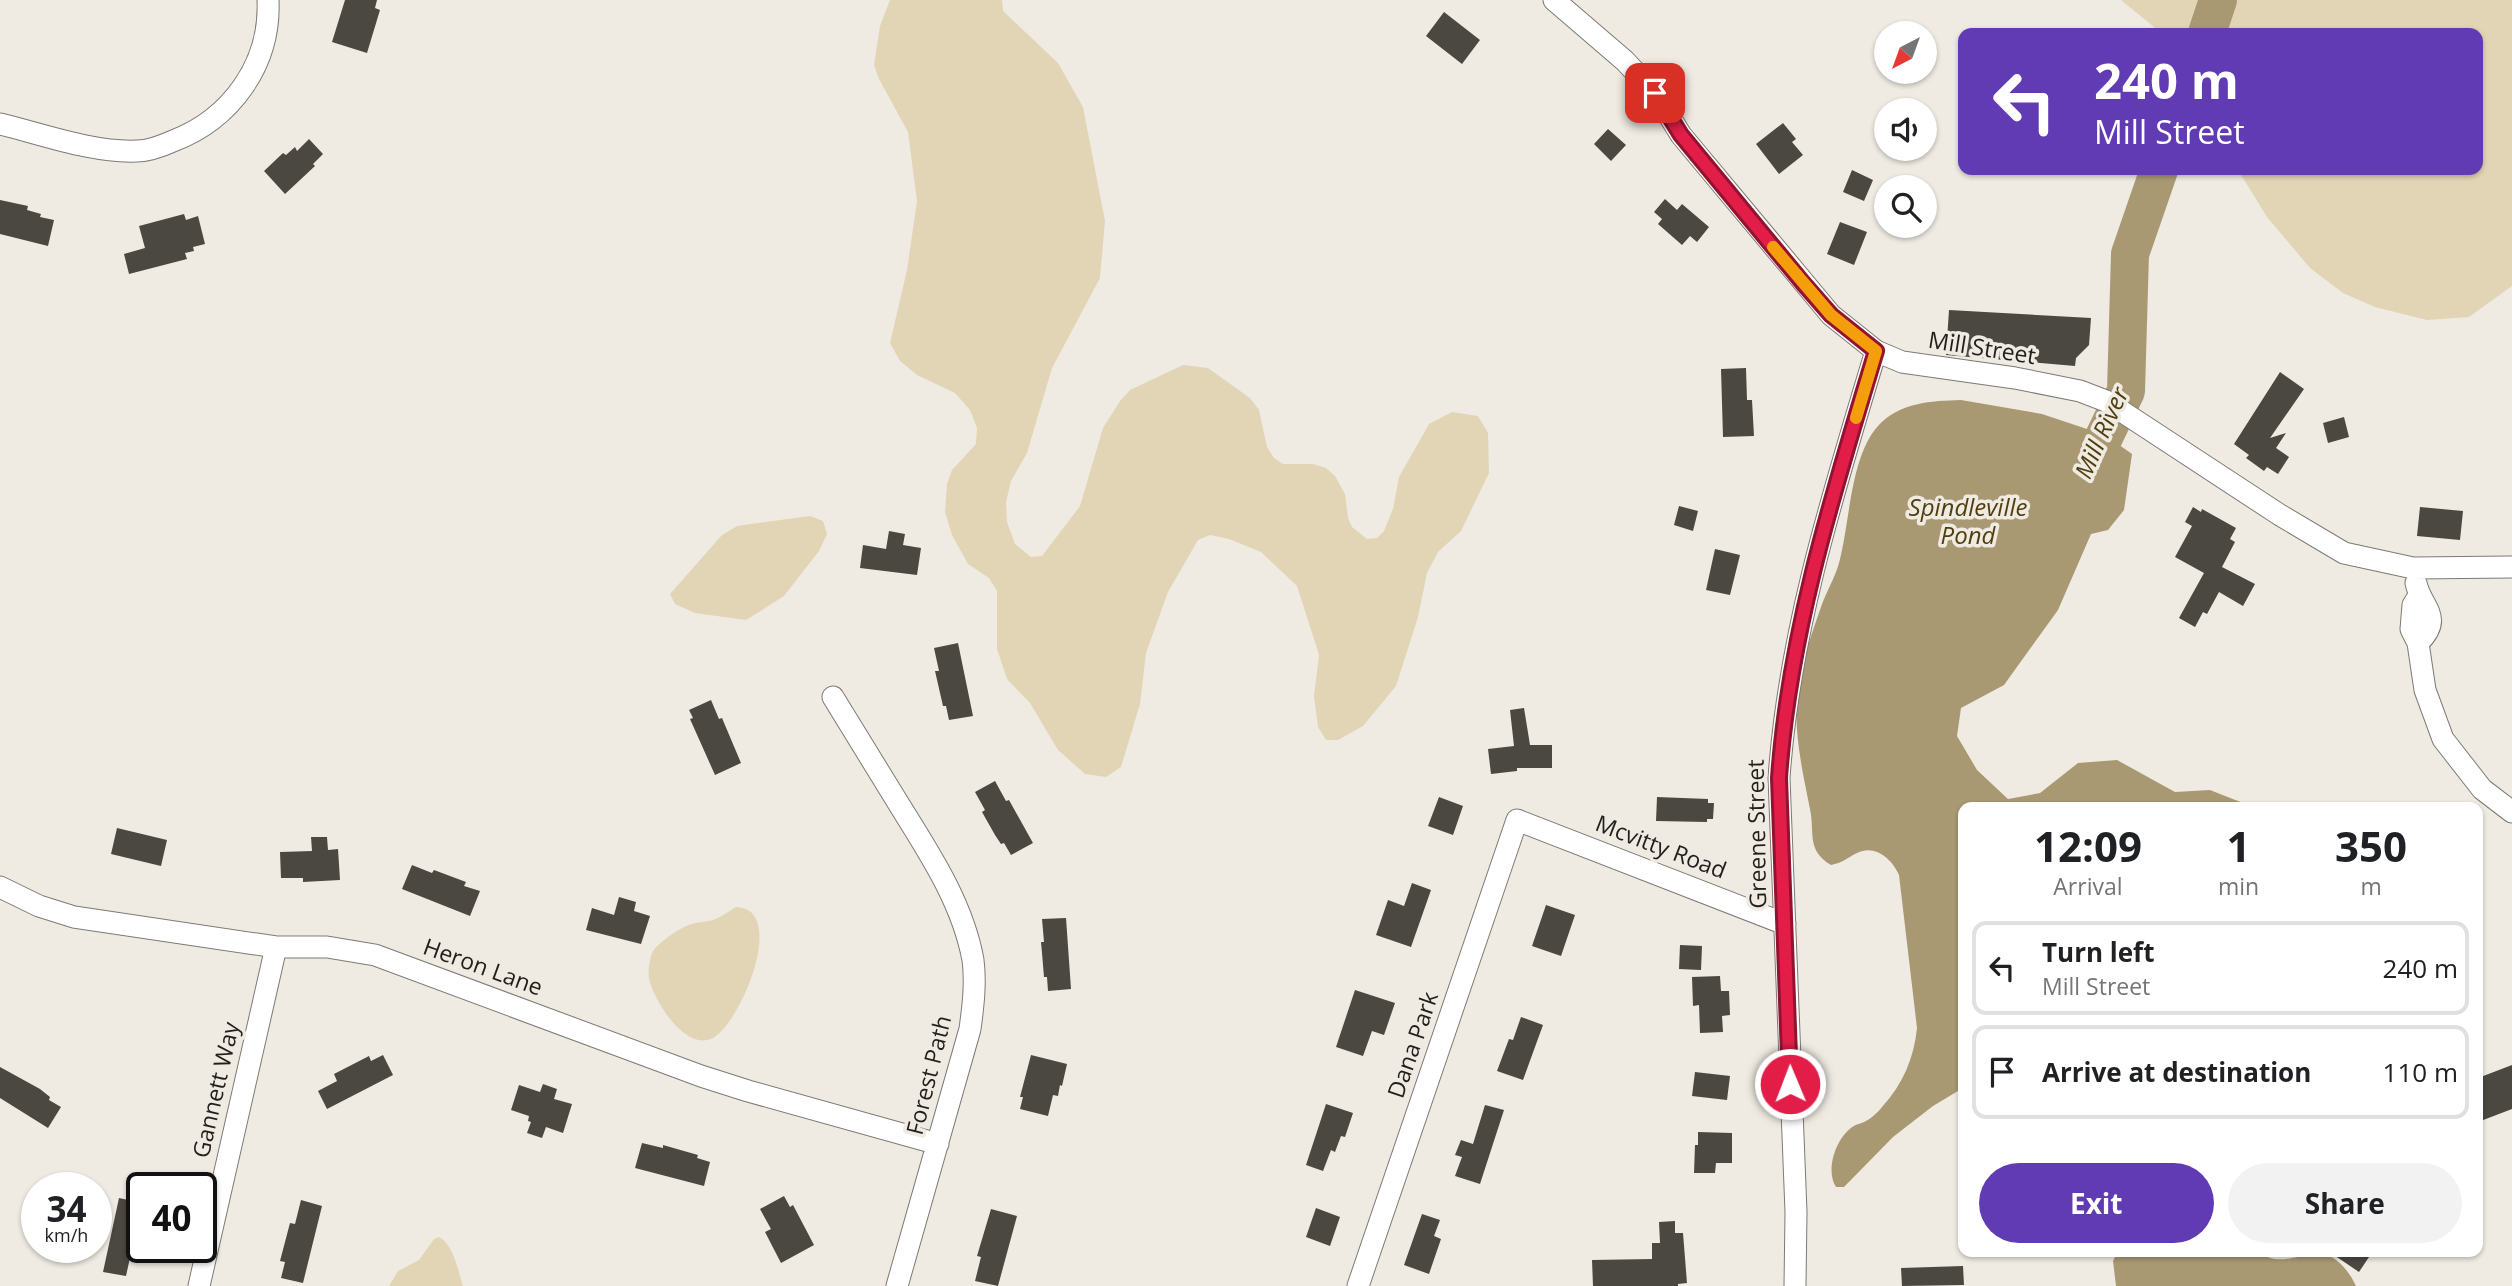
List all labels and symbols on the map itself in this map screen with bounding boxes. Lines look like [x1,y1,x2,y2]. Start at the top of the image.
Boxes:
north arrow [1874,21,1937,84]
pin [1625,63,1685,123]
street label: Mill Street [1926,323,2038,371]
water label: Mill River [2066,380,2136,483]
water label: Spindleville Pond [1909,490,2027,551]
street label: Greene Street [1739,759,1773,909]
street label: Mcvitty Road [1591,806,1731,886]
street label: Heron Lane [419,930,548,1002]
street label: Dana Park [1379,987,1445,1102]
street label: Forest Path [898,1012,958,1138]
street label: Gannett Way [184,1018,246,1161]
position arrow [1753,1047,1827,1121]
speed limit sign: 40 [126,1172,217,1263]

